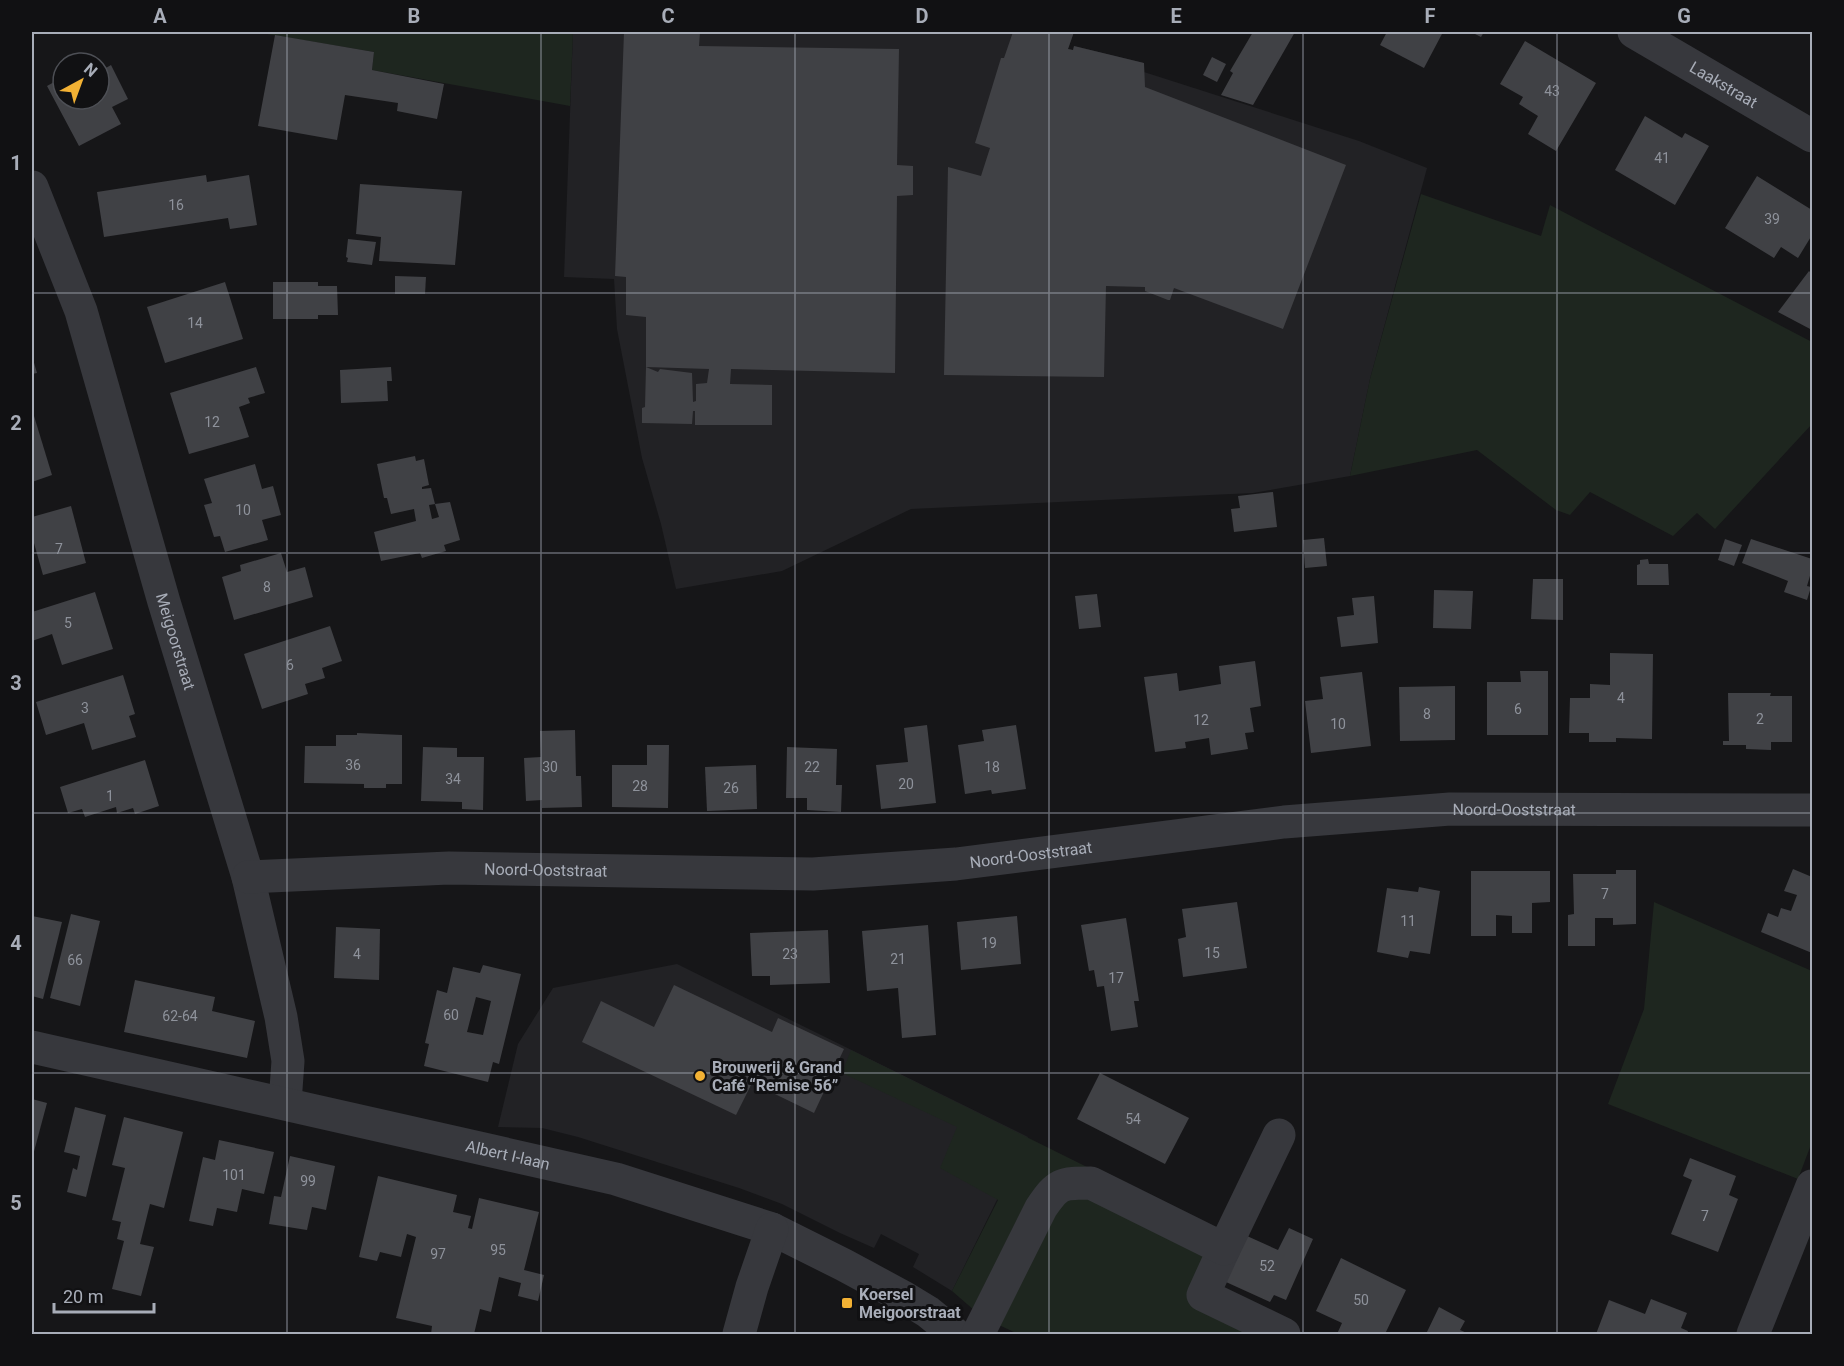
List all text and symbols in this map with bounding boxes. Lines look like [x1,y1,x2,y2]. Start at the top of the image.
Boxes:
text: A [153,4,167,28]
text: B [408,4,420,28]
text: C [661,4,675,28]
text: D [916,4,929,28]
text: E [1170,4,1182,28]
text: F [1425,4,1436,28]
text: G [1677,4,1691,28]
north arrow [51,51,111,111]
street label: Laakstraat [1686,57,1761,112]
text: N [80,59,101,81]
house number: 43 [1544,83,1560,99]
house number: 41 [1654,150,1670,166]
text: 1 [10,151,22,175]
house number: 16 [168,197,184,213]
house number: 39 [1764,211,1780,227]
house number: 14 [187,315,203,331]
text: 2 [10,411,22,435]
house number: 12 [204,414,220,430]
house number: 10 [235,502,251,518]
house number: 7 [55,541,63,557]
house number: 8 [263,579,271,595]
street label: Meigoorstraat [152,591,200,692]
house number: 5 [64,615,72,631]
house number: 6 [286,657,294,673]
text: 3 [10,671,22,695]
house number: 4 [1617,690,1625,706]
house number: 3 [81,700,89,716]
house number: 6 [1514,701,1522,717]
house number: 8 [1423,706,1431,722]
house number: 2 [1756,711,1764,727]
house number: 12 [1193,712,1209,728]
house number: 10 [1330,716,1346,732]
house number: 36 [345,757,361,773]
house number: 30 [542,759,558,775]
house number: 22 [804,759,820,775]
house number: 18 [984,759,1000,775]
house number: 34 [445,771,461,787]
house number: 20 [898,776,914,792]
house number: 28 [632,778,648,794]
house number: 26 [723,780,739,796]
house number: 1 [106,788,114,804]
street label: Noord-Ooststraat [1453,800,1576,819]
street label: Noord-Ooststraat [968,837,1093,872]
street label: Noord-Ooststraat [484,859,608,880]
house number: 7 [1601,886,1609,902]
house number: 11 [1400,913,1416,929]
text: 4 [10,931,22,955]
house number: 19 [981,935,997,951]
house number: 15 [1204,945,1220,961]
house number: 4 [353,946,361,962]
house number: 23 [782,946,798,962]
house number: 21 [890,951,906,967]
house number: 66 [67,952,83,968]
house number: 17 [1108,970,1124,986]
house number: 60 [443,1007,459,1023]
house number: 62-64 [162,1008,198,1024]
place label: Brouwerij & Grand Café “Remise 56” [712,1058,842,1095]
marker: Brouwerij & Grand Café “Remise 56” [693,1069,707,1083]
house number: 54 [1125,1111,1141,1127]
street label: Albert I-laan [464,1136,552,1173]
house number: 101 [222,1167,246,1183]
house number: 99 [300,1173,316,1189]
text: 5 [10,1191,22,1215]
house number: 7 [1701,1208,1709,1224]
house number: 95 [490,1242,506,1258]
house number: 97 [430,1246,446,1262]
house number: 52 [1259,1258,1275,1274]
scale bar [54,1276,154,1314]
place label: Koersel Meigoorstraat [859,1285,961,1322]
text: 20 m [63,1286,103,1307]
house number: 50 [1353,1292,1369,1308]
marker: Koersel Meigoorstraat [840,1296,854,1310]

